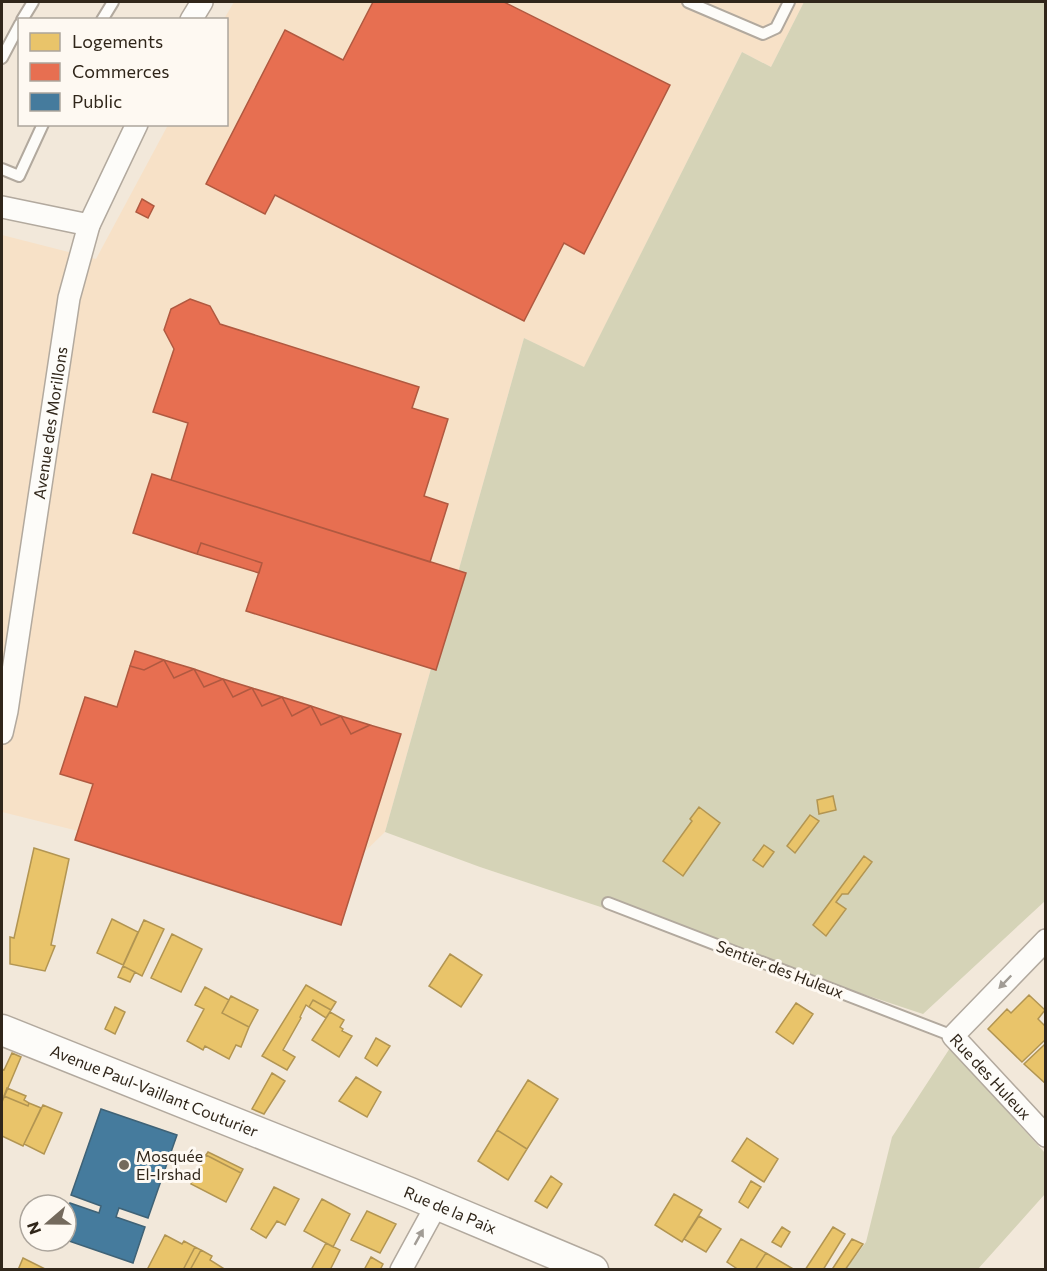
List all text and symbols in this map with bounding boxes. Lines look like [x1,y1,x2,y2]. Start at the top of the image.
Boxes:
legend [18,18,228,126]
text: Logements [72,30,163,52]
text: Commerces [72,60,169,82]
text: Public [72,90,122,112]
street label: Avenue des Morillons [29,345,71,500]
street label: Sentier des Huleux [714,936,847,1002]
one-way arrow [998,975,1012,989]
street label: Rue des Huleux [947,1029,1036,1123]
street label: Avenue Paul-Vaillant Couturier [48,1040,262,1141]
place label: Mosquée El-Irshad [136,1146,203,1183]
marker: Mosquée El-Irshad [117,1158,131,1172]
street label: Rue de la Paix [401,1182,500,1238]
north arrow [18,1193,78,1253]
text: N [22,1219,44,1237]
one-way arrow [414,1228,424,1245]

